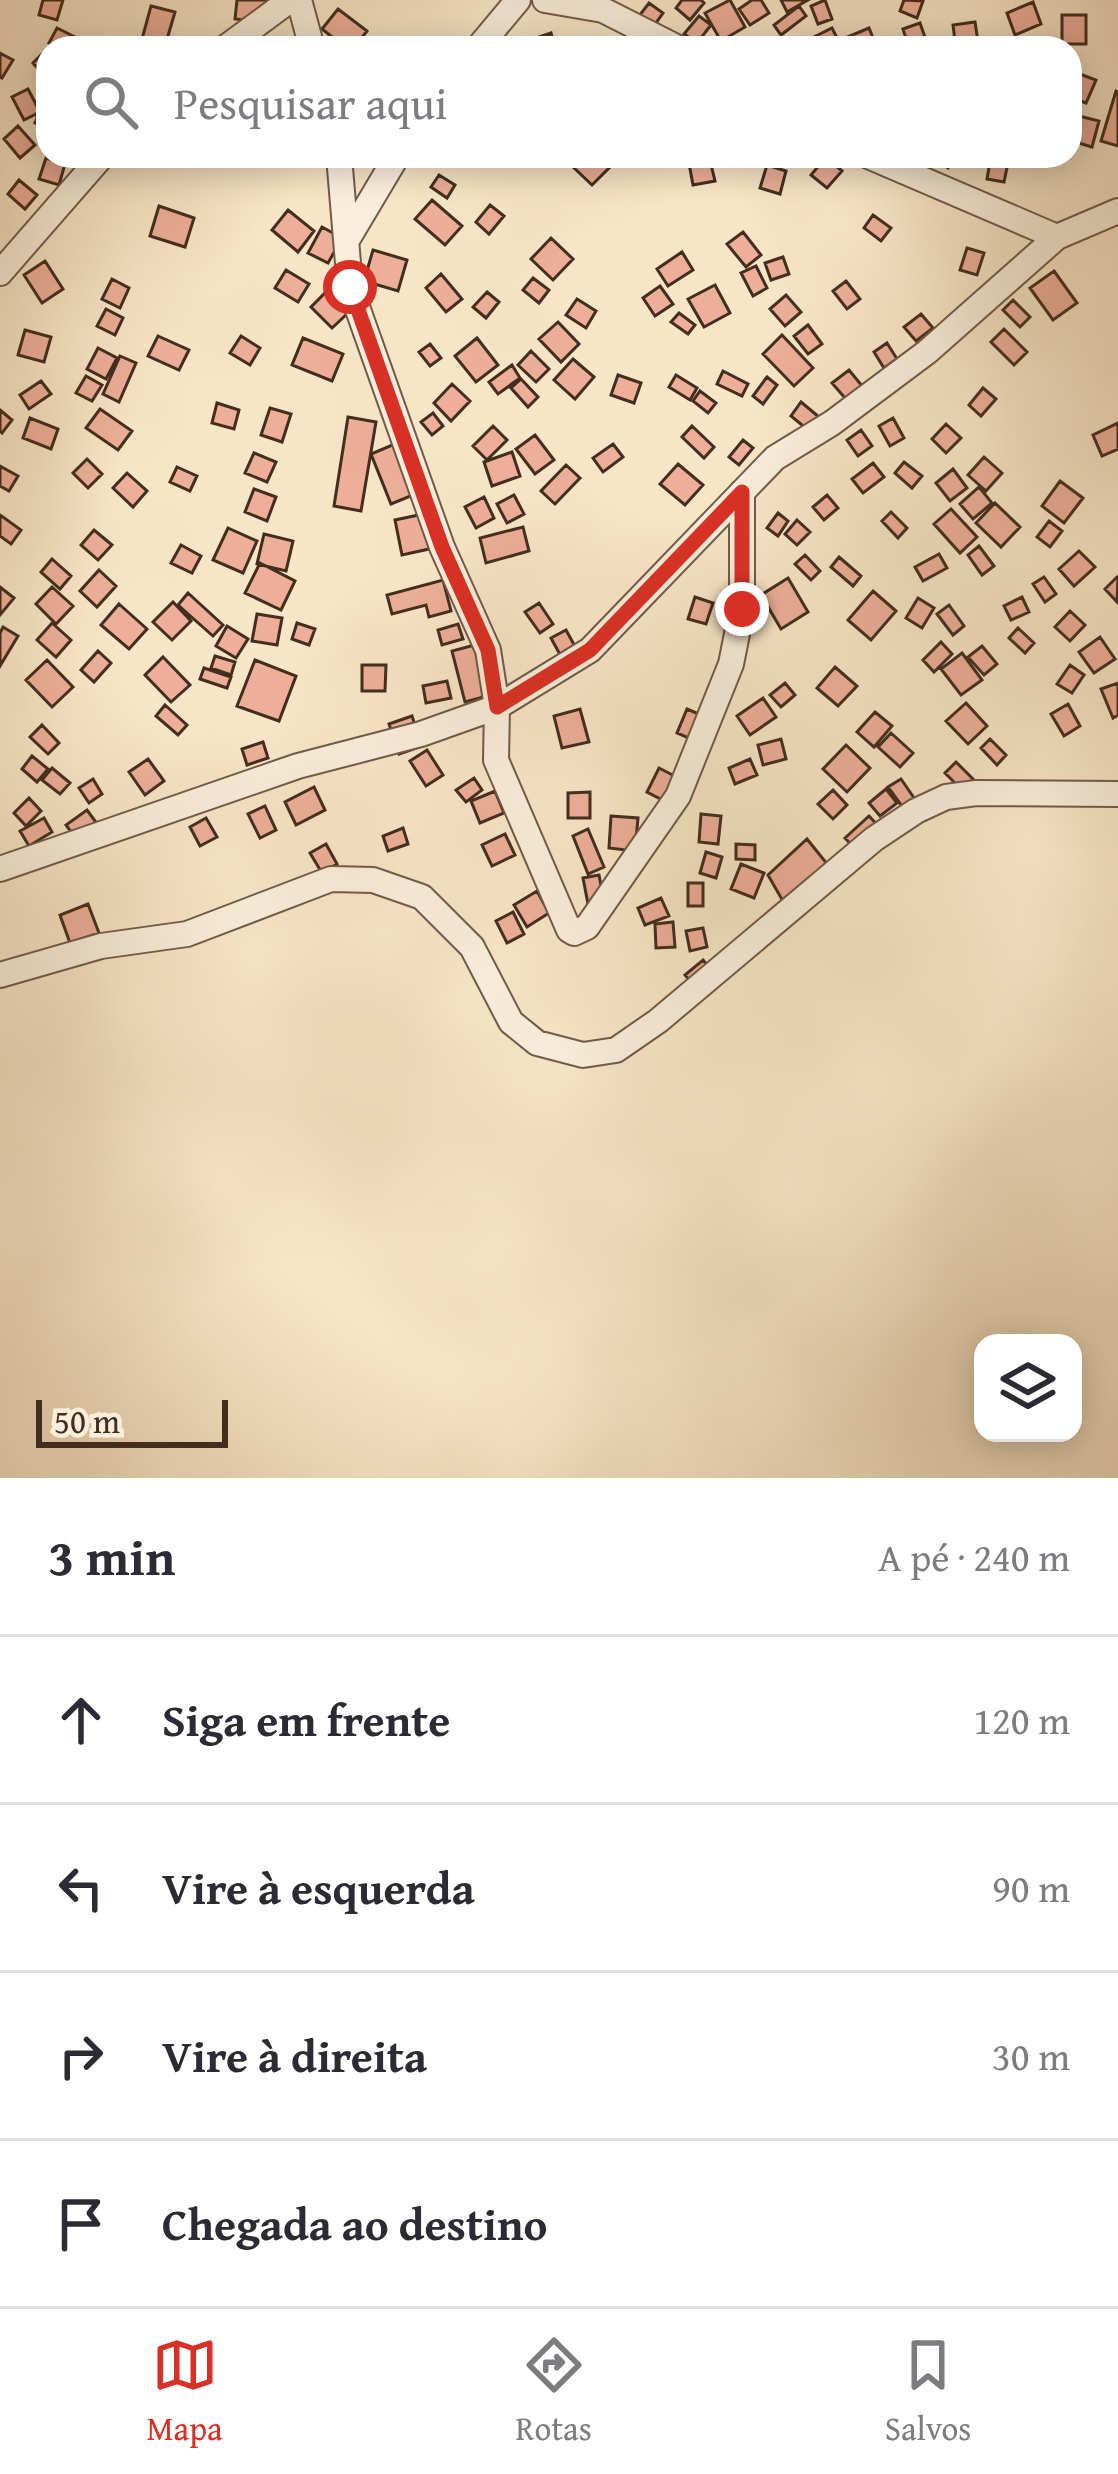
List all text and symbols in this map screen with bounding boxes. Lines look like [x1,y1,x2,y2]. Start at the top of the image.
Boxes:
search box [36,36,1082,168]
icon: search [78,69,144,135]
text: Pesquisar aqui [174,70,447,135]
route start [323,260,377,314]
route end [715,582,769,636]
map controls [974,1334,1082,1442]
button: layers [974,1334,1082,1442]
scale bar [36,1394,228,1447]
text: 50 m [54,1397,120,1445]
text: 3 min [48,1519,175,1594]
text: A pé · 240 m [878,1528,1070,1585]
icon: ahead [48,1687,114,1753]
text: Siga em frente [162,1687,450,1752]
text: 120 m [973,1691,1070,1748]
icon: left [48,1855,114,1921]
text: Vire à esquerda [162,1855,475,1920]
text: 90 m [992,1859,1070,1916]
icon: right [48,2023,114,2089]
text: Vire à direita [162,2023,427,2088]
text: 30 m [992,2027,1070,2084]
icon: arrive [48,2191,114,2257]
text: Chegada ao destino [162,2191,547,2256]
tab: Mapa [147,2332,223,2452]
tab: Rotas [516,2332,592,2452]
tab: Salvos [885,2332,971,2452]

